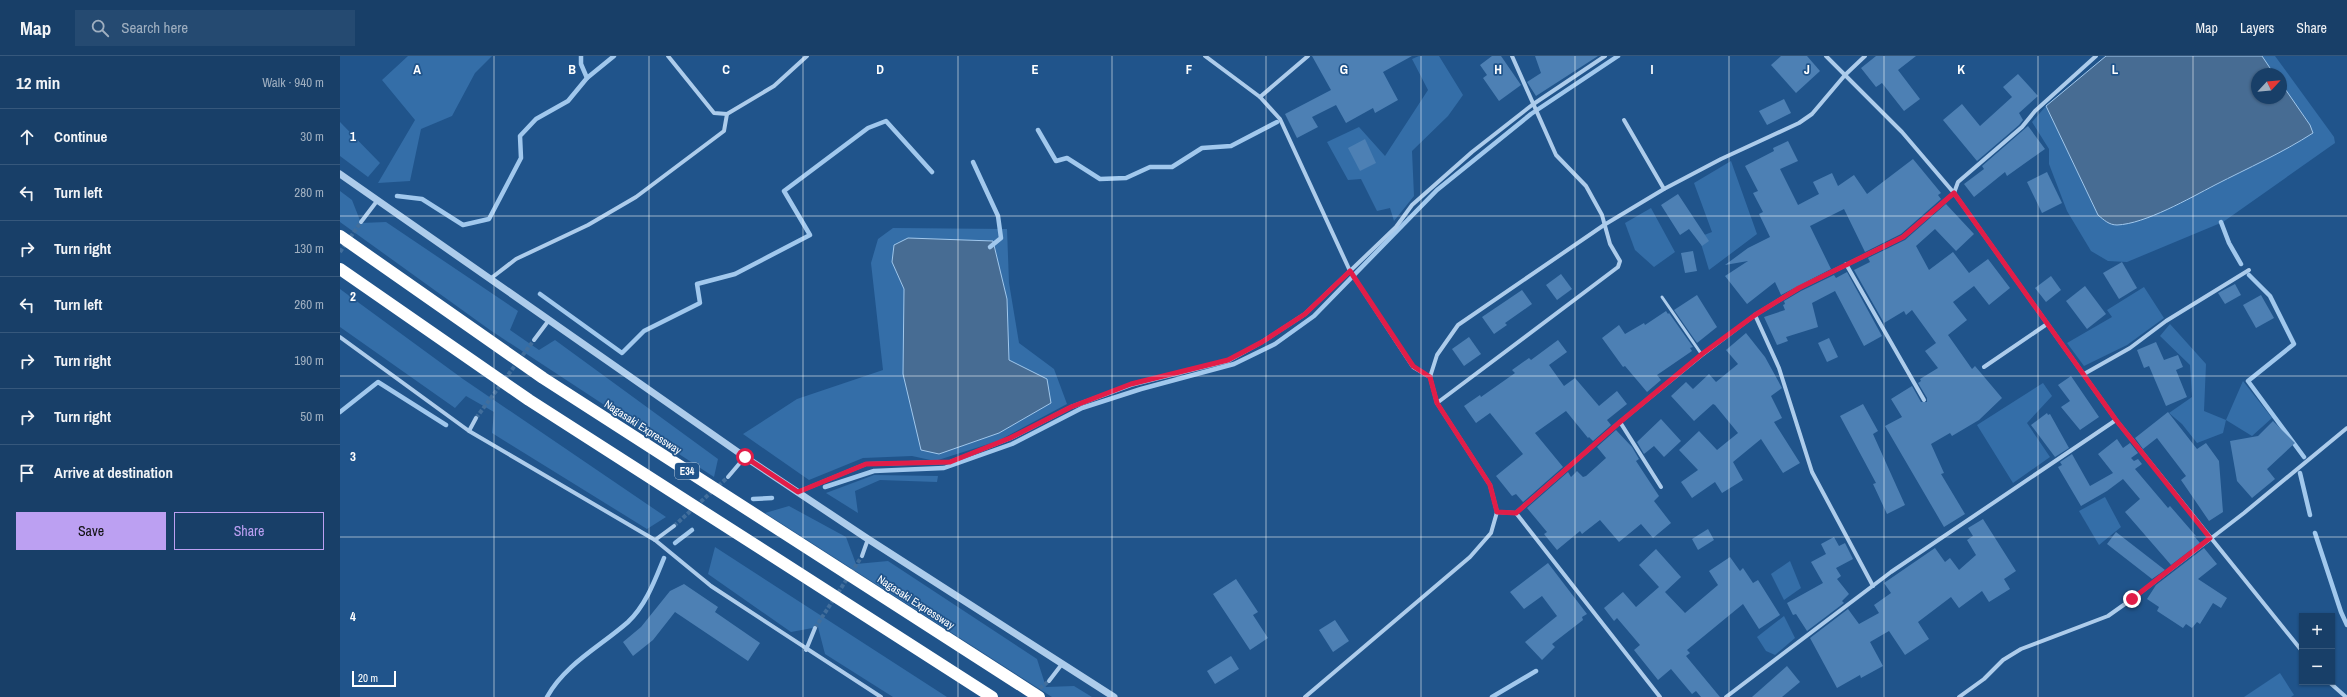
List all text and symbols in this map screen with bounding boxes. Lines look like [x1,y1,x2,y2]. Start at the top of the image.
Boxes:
search box [75,10,355,46]
text: Map [20,15,51,41]
icon: search [89,17,111,39]
text: Search here [121,17,188,38]
text: Map [2196,19,2218,37]
text: Layers [2240,19,2274,37]
text: Share [2296,19,2327,37]
text: A [413,61,421,78]
text: B [568,61,576,78]
text: C [722,61,730,78]
text: D [876,61,884,78]
text: E [1031,61,1039,78]
text: F [1186,61,1193,78]
text: G [1340,61,1348,78]
text: H [1494,61,1502,78]
text: I [1651,61,1654,78]
text: J [1804,61,1810,78]
text: K [1957,61,1965,78]
text: L [2112,61,2119,78]
north arrow [2251,68,2287,104]
text: 12 min [16,71,60,94]
text: Walk · 940 m [262,74,324,91]
icon: ahead [16,126,38,148]
text: Continue [54,126,107,147]
text: 30 m [300,128,324,145]
text: 1 [350,128,356,145]
icon: left [16,182,38,204]
text: Turn left [54,182,102,203]
text: 280 m [294,184,324,201]
icon: right [16,238,38,260]
text: Turn right [54,238,111,259]
text: 130 m [294,240,324,257]
text: 2 [350,288,356,305]
icon: left [16,294,38,316]
text: Turn left [54,294,102,315]
text: 260 m [294,296,324,313]
icon: right [16,350,38,372]
text: Turn right [54,350,111,371]
text: 190 m [294,352,324,369]
street label: Nagasaki Expressway [602,397,685,457]
icon: right [16,406,38,428]
text: Turn right [54,406,111,427]
text: 50 m [300,408,324,425]
text: 3 [350,448,356,465]
route start [736,448,754,466]
icon: arrive [16,462,38,484]
text: Arrive at destination [54,462,173,483]
road number: E34 [675,463,699,479]
button: Save [16,512,166,550]
button: Share [174,512,324,550]
street label: Nagasaki Expressway [875,572,958,632]
route end [2123,590,2141,608]
text: 4 [350,608,356,625]
map controls [2299,613,2335,685]
button: + [2299,613,2335,649]
button: − [2299,649,2335,685]
scale bar [352,669,396,688]
text: 20 m [358,671,378,685]

